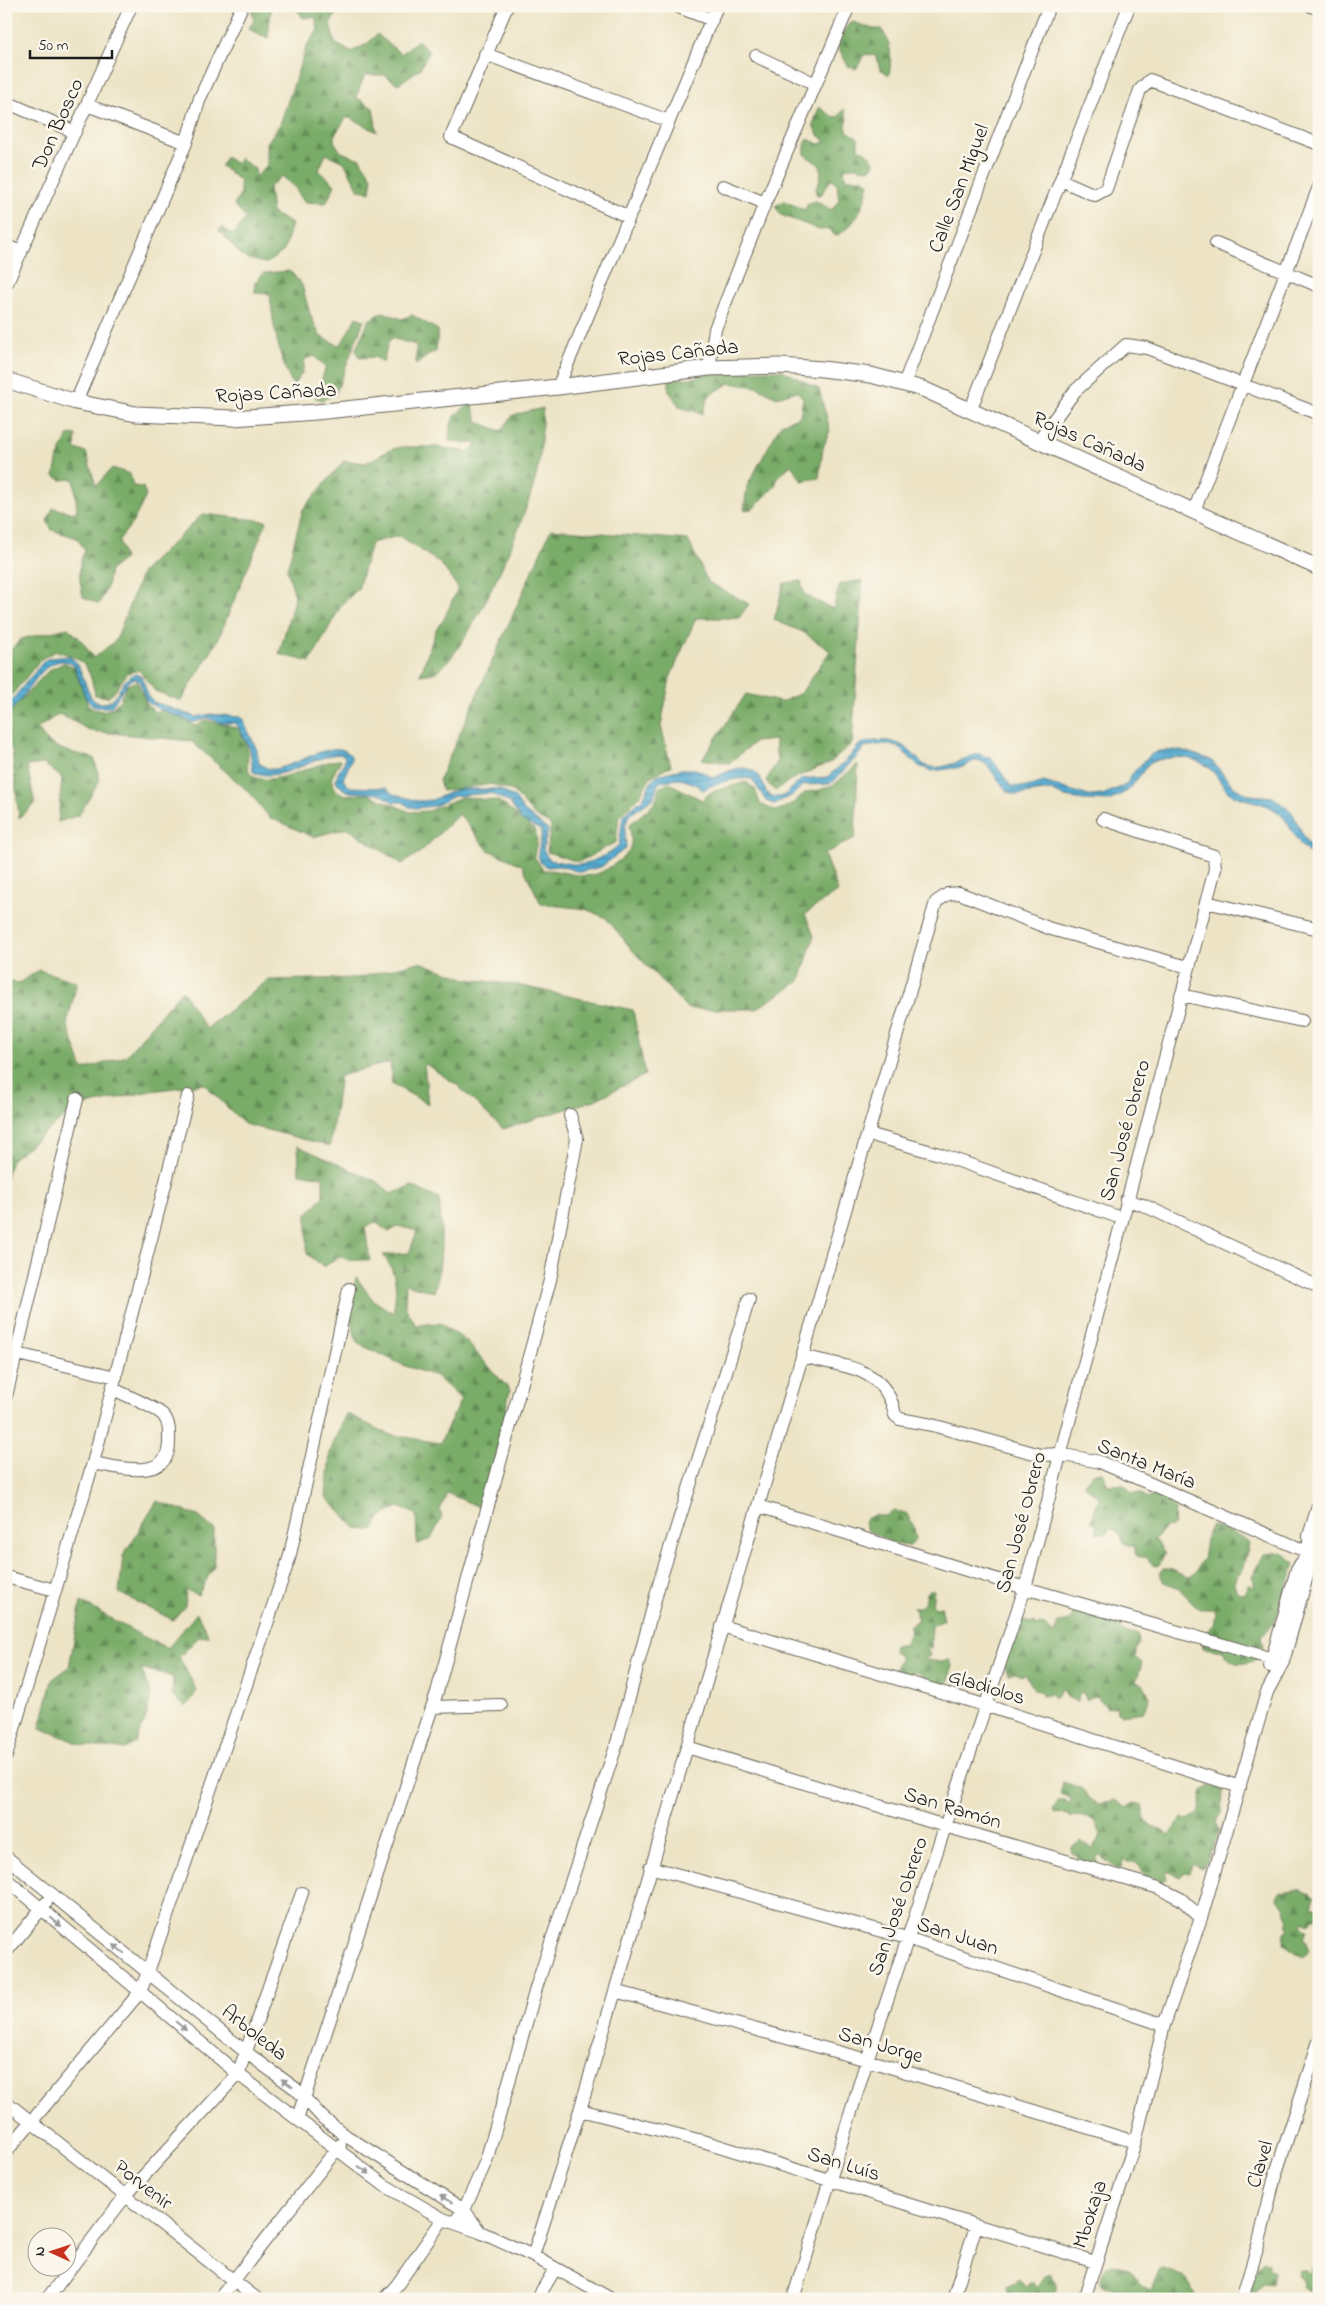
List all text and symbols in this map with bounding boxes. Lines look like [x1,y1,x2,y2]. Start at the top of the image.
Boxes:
scale bar [30,28,112,60]
text: 50 m [38,35,69,57]
street label: Don Bosco [25,74,92,177]
street label: Calle San Miguel [922,120,1000,258]
street label: Rojas Cañada [616,333,740,375]
street label: Rojas Cañada [215,376,337,412]
street label: Rojas Cañada [1028,404,1151,481]
street label: San José Obrero [1093,1056,1159,1205]
street label: Santa María [1092,1431,1200,1498]
street label: San José Obrero [989,1448,1055,1597]
street label: Gladiolos [944,1662,1029,1714]
street label: San Ramón [900,1780,1005,1838]
street label: San José Obrero [861,1833,937,1980]
street label: San Juan [913,1910,1002,1964]
one-way arrow [50,1916,62,1928]
one-way arrow [113,1944,126,1955]
street label: Arboleda [214,1998,293,2069]
street label: San Jorge [834,2020,927,2074]
one-way arrow [174,2021,187,2032]
one-way arrow [280,2078,294,2088]
street label: Clavel [1240,2137,1282,2192]
street label: San Luís [803,2140,883,2190]
street label: Porvenir [107,2153,179,2218]
one-way arrow [357,2165,371,2175]
street label: Mbokaja [1066,2177,1116,2253]
one-way arrow [439,2195,452,2204]
north arrow [28,2228,78,2278]
text: N [30,2246,51,2257]

